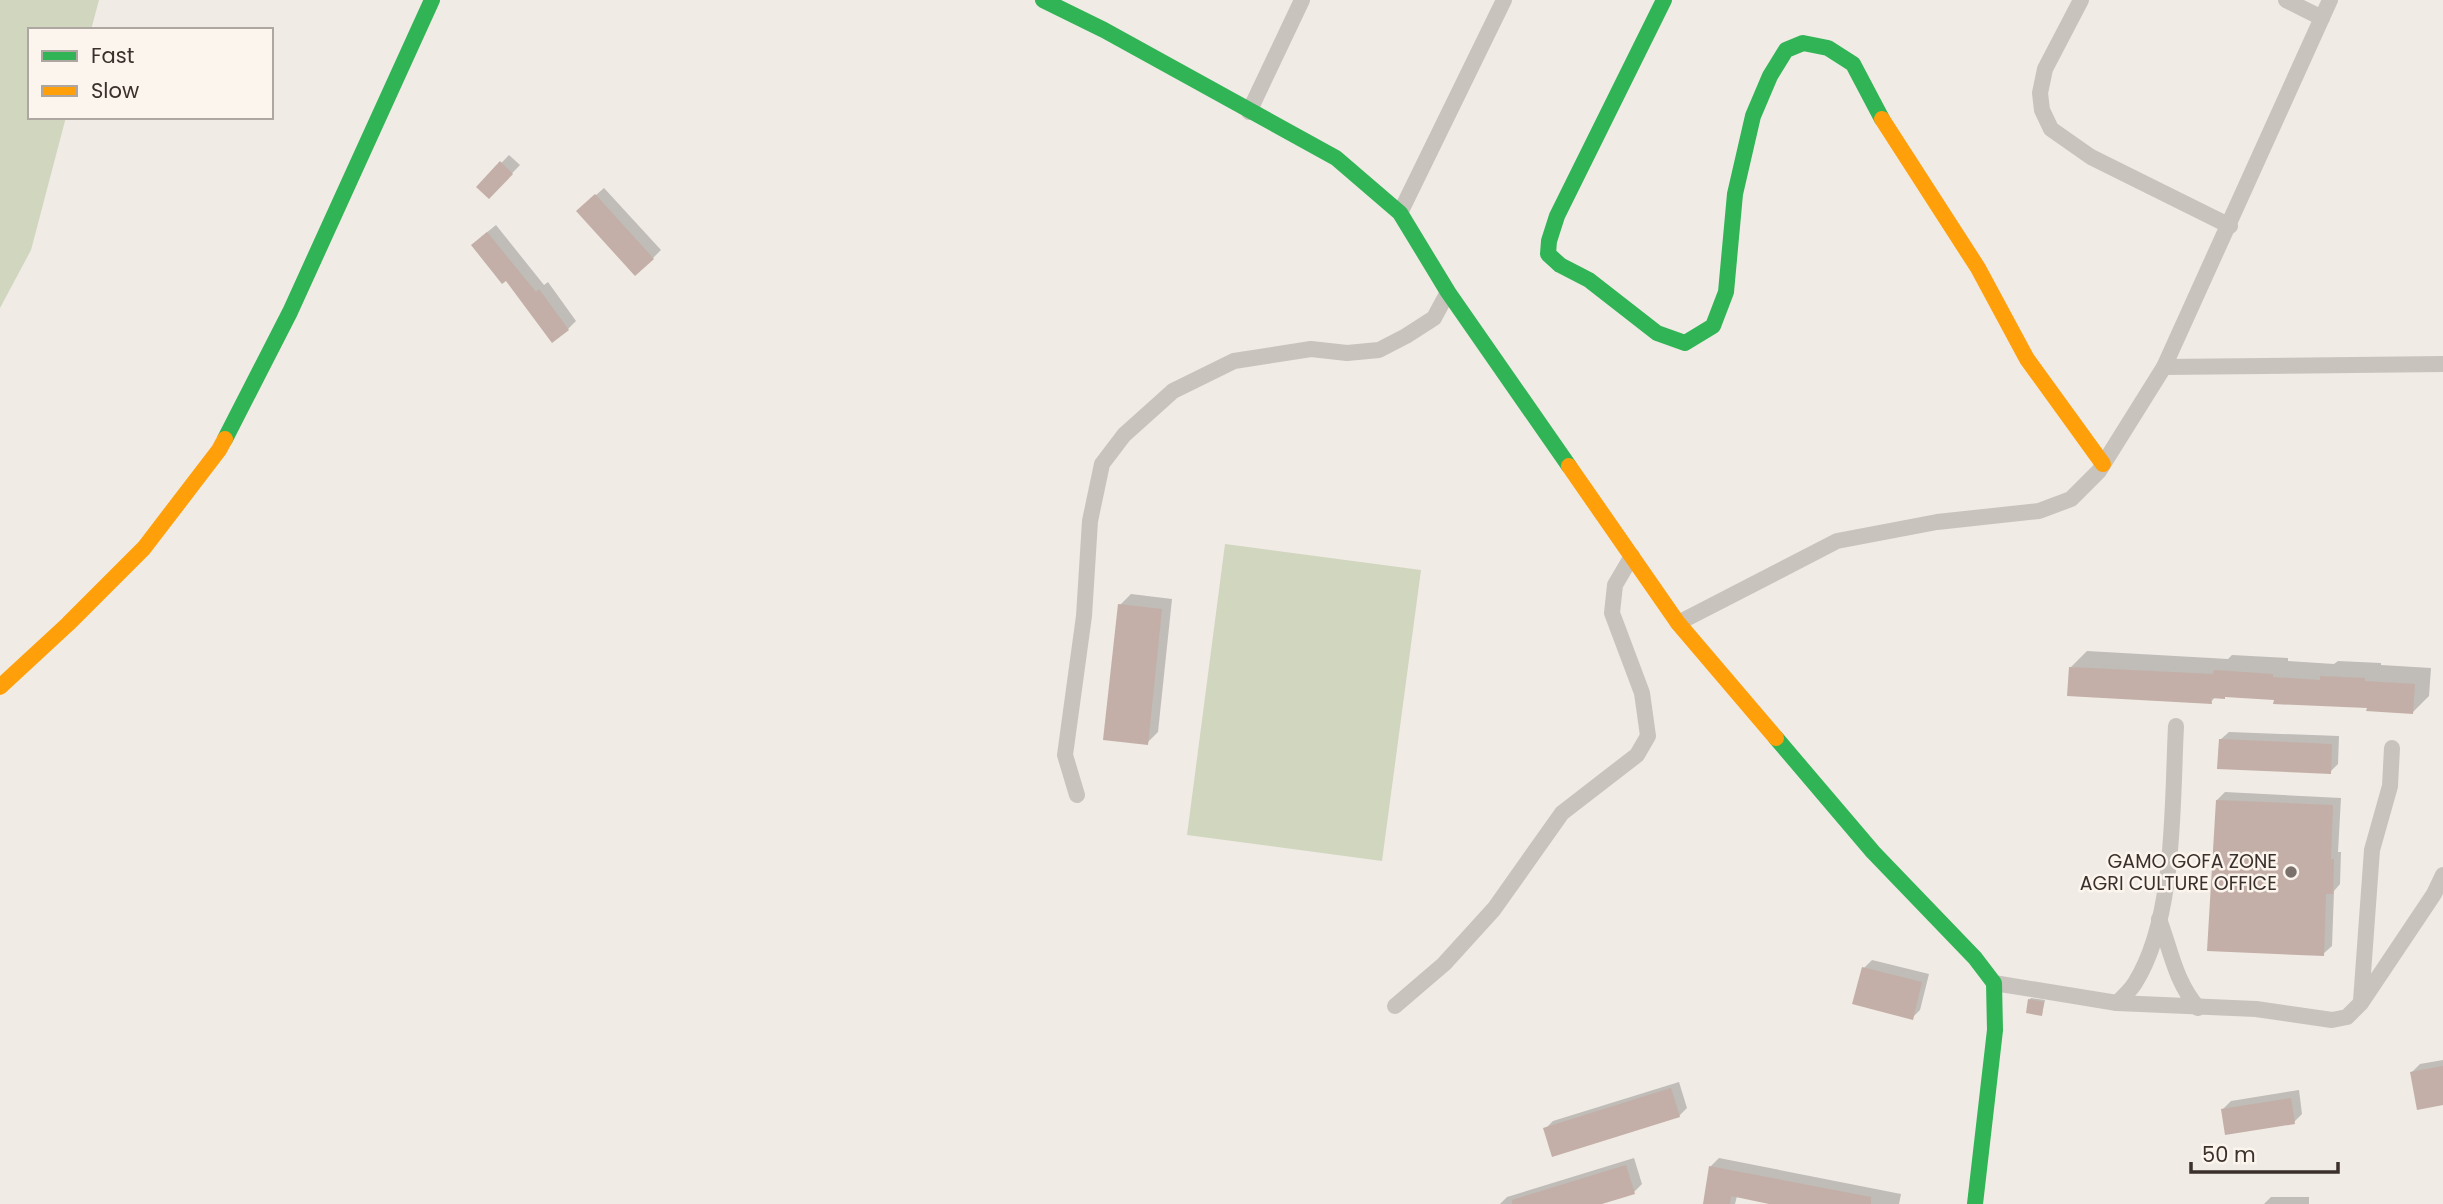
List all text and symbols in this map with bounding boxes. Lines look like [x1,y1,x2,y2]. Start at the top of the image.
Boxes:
legend [28,28,273,119]
text: Fast [91,41,134,70]
text: Slow [91,76,139,105]
place label: GAMO GOFA ZONE AGRI CULTURE OFFICE [2080,848,2277,897]
marker: GAMO GOFA ZONE AGRI CULTURE OFFICE [2283,864,2299,880]
scale bar [2191,1130,2338,1174]
text: 50 m [2202,1140,2256,1169]

